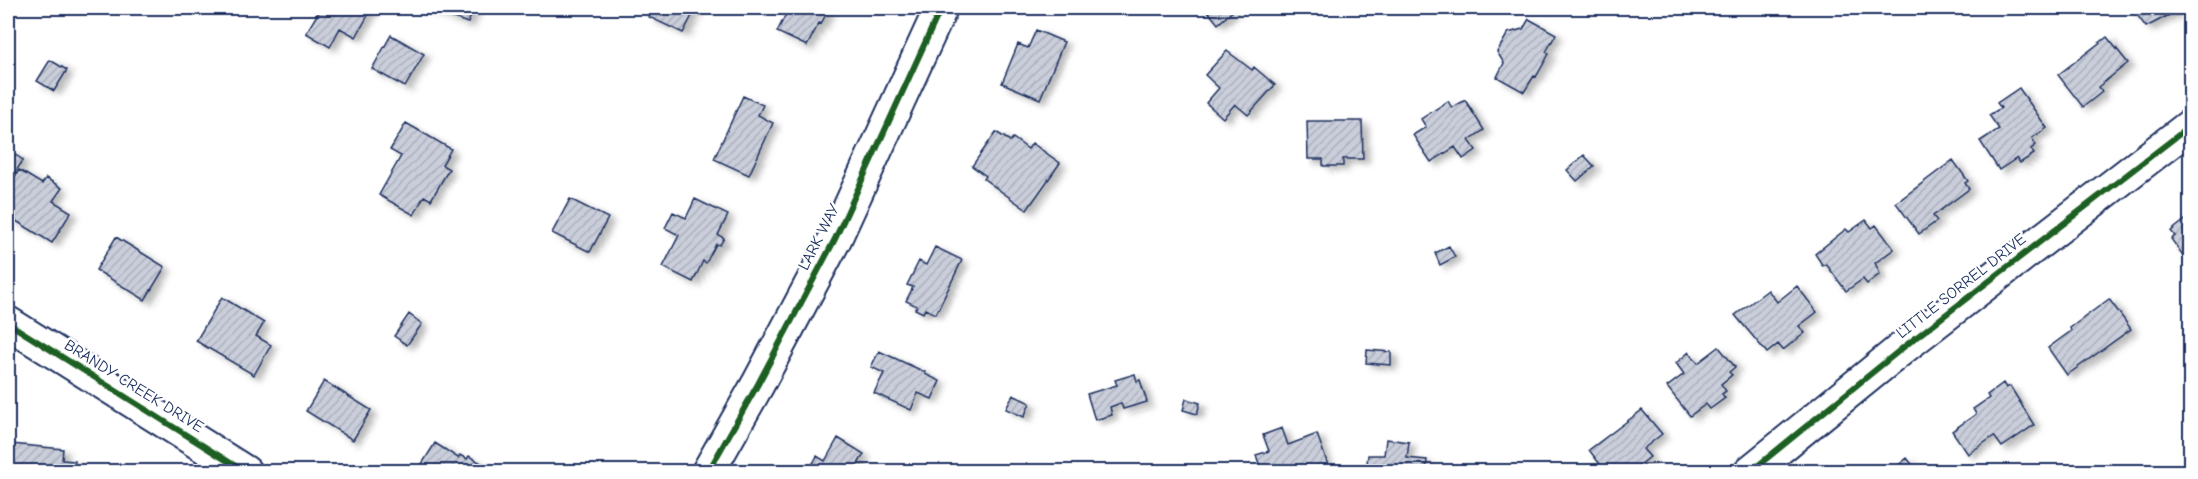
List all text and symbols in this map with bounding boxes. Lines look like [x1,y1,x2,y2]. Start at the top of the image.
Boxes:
street label: LARK WAY [795,200,844,273]
street label: LITTLE SORREL DRIVE [1893,230,2030,342]
street label: BRANDY CREEK DRIVE [61,336,207,436]

